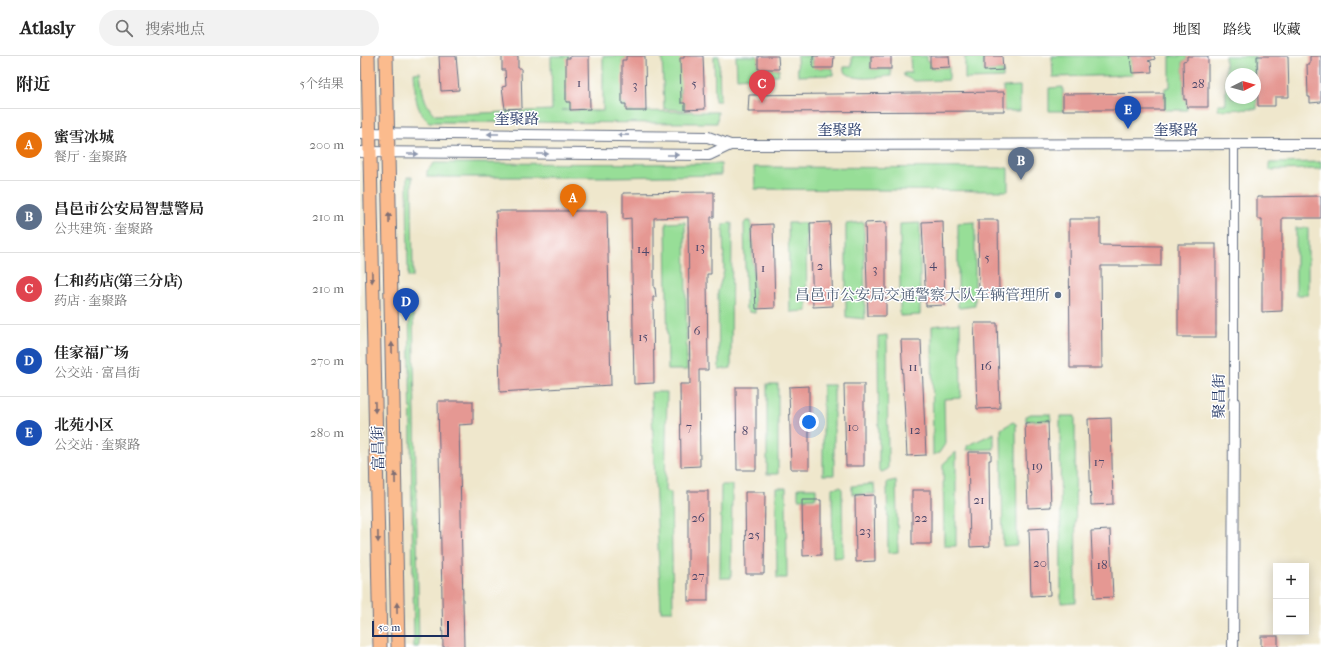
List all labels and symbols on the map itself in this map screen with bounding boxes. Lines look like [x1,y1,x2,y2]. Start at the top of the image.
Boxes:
north arrow [1225,68,1261,104]
pin: C [749,70,775,103]
house number: 1 [577,75,581,90]
house number: 5 [691,76,697,91]
house number: 28 [1191,76,1205,91]
house number: 3 [632,77,638,92]
pin: E [1115,96,1141,129]
street label: 奎聚路 [494,110,540,128]
street label: 奎聚路 [817,121,863,139]
street label: 奎聚路 [1153,121,1199,139]
one-way arrow [486,131,499,137]
one-way arrow [617,132,629,139]
pin: B [1008,147,1034,180]
one-way arrow [407,151,420,157]
one-way arrow [537,151,550,157]
one-way arrow [667,152,680,158]
pin: A [560,184,586,217]
one-way arrow [386,211,392,224]
house number: 13 [695,239,705,254]
house number: 14 [637,241,649,256]
house number: 5 [984,250,990,265]
house number: 4 [929,256,937,271]
house number: 2 [817,258,824,273]
house number: 1 [761,260,765,275]
house number: 3 [872,261,878,276]
one-way arrow [369,271,375,284]
place label: 昌邑市公安局交通警察大队车辆管理所 [795,286,1050,304]
pin: D [393,288,419,321]
marker: 昌邑市公安局交通警察大队车辆管理所 [1053,290,1063,300]
house number: 6 [693,323,701,338]
house number: 15 [638,329,648,344]
one-way arrow [389,341,395,354]
house number: 16 [980,358,993,373]
house number: 11 [908,359,918,374]
street label: 聚昌街 [1210,373,1228,419]
one-way arrow [372,401,378,414]
your location [799,412,819,432]
house number: 7 [686,419,692,434]
house number: 10 [847,419,859,434]
house number: 12 [909,422,921,437]
house number: 8 [742,423,748,438]
street label: 富昌街 [369,425,387,471]
house number: 17 [1094,454,1104,469]
house number: 19 [1031,458,1043,473]
one-way arrow [391,472,398,484]
house number: 21 [973,492,985,507]
house number: 26 [691,510,706,525]
house number: 22 [914,510,928,525]
house number: 23 [859,523,871,538]
house number: 25 [748,527,761,542]
one-way arrow [374,531,381,543]
house number: 20 [1033,555,1047,570]
house number: 18 [1096,557,1108,572]
house number: 27 [692,568,704,583]
one-way arrow [394,601,400,614]
scale bar [372,619,449,638]

